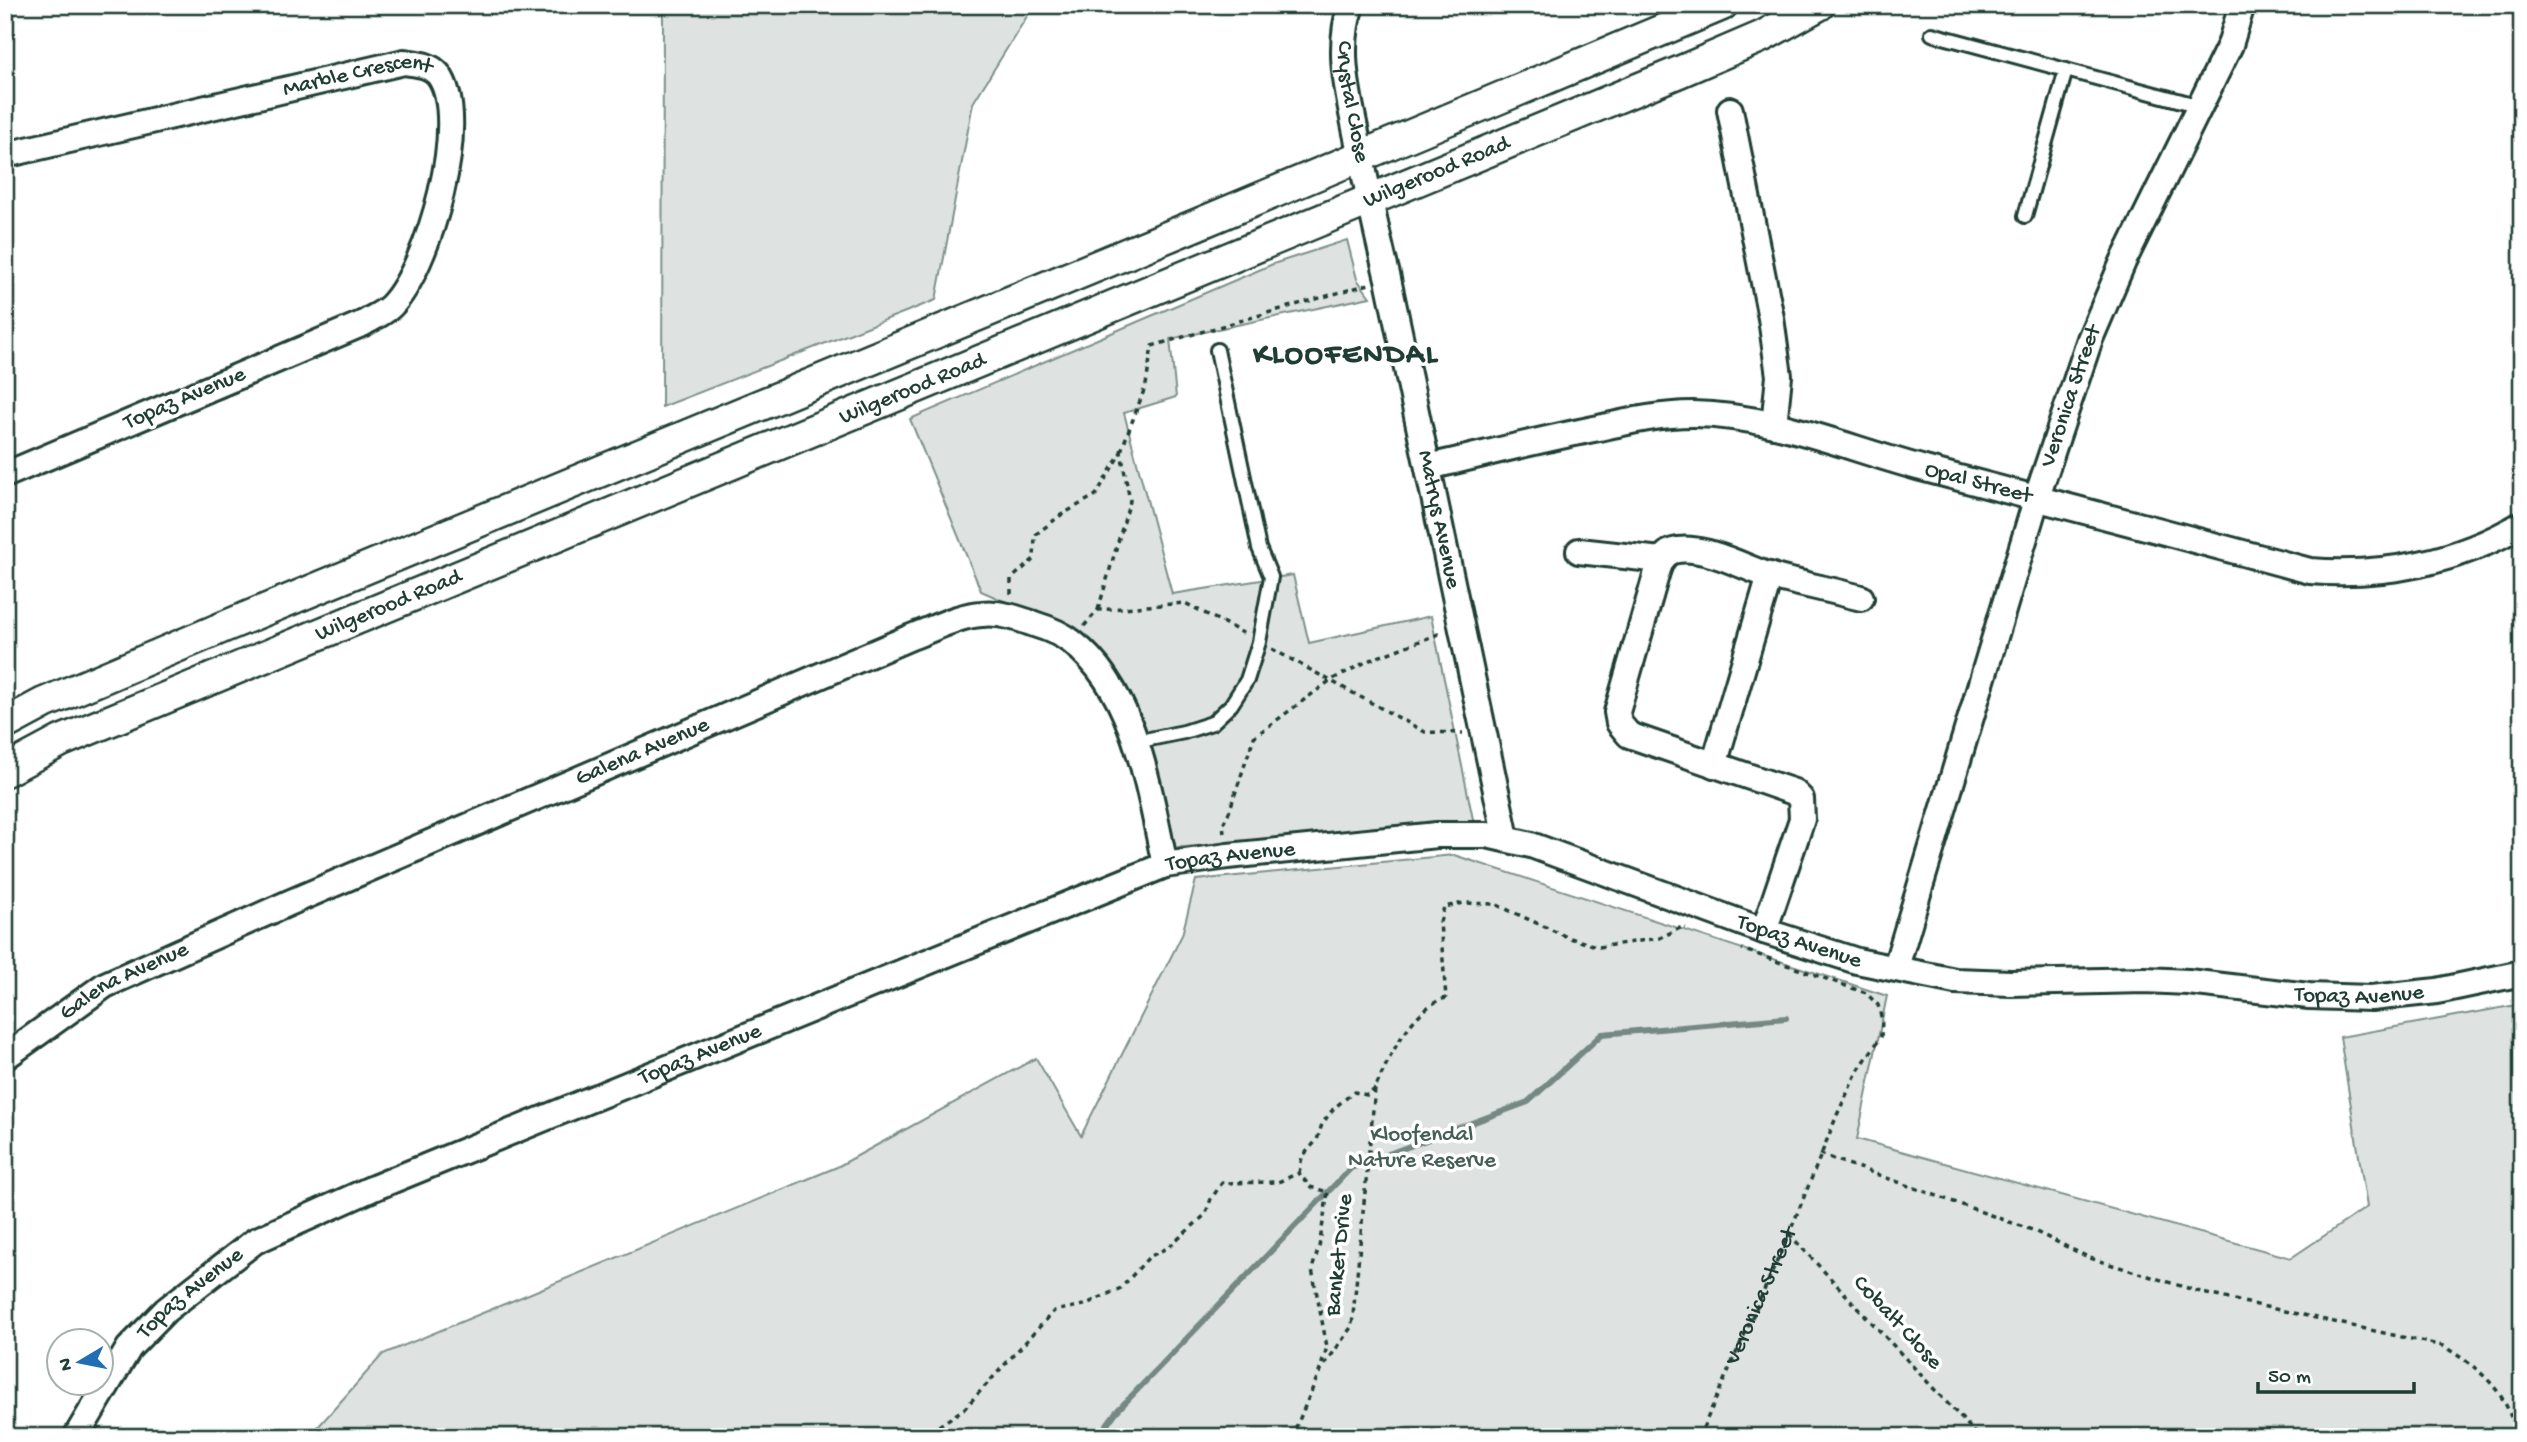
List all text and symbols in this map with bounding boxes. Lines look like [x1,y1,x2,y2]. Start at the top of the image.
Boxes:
street label: Crystal Close [1330,41,1375,166]
street label: Marble Crescent [280,48,438,103]
street label: Wilgerood Road [1359,129,1515,215]
street label: Veronica Street [2034,320,2108,472]
district label: KLOOFENDAL [1252,339,1439,374]
street label: Wilgerood Road [835,346,991,431]
street label: Topaz Avenue [118,361,251,438]
street label: Matrys Avenue [1411,448,1467,592]
street label: Opal Street [1922,456,2036,511]
street label: Wilgerood Road [311,563,467,648]
street label: Galena Avenue [571,711,714,792]
street label: Topaz Avenue [1162,836,1297,878]
street label: Topaz Avenue [1731,908,1866,975]
street label: Galena Avenue [54,936,194,1027]
street label: Topaz Avenue [2291,979,2426,1012]
street label: Topaz Avenue [633,1017,766,1092]
park label: Kloofendal Nature Reserve [1348,1122,1497,1175]
street label: Banket Drive [1320,1192,1360,1318]
street label: Veronica Street [1719,1222,1804,1370]
street label: Topaz Avenue [130,1241,250,1346]
street label: Cobalt Close [1847,1270,1948,1377]
north arrow [46,1326,116,1396]
scale bar [2258,1351,2413,1395]
text: N [54,1356,79,1372]
text: 50 m [2268,1366,2311,1391]

